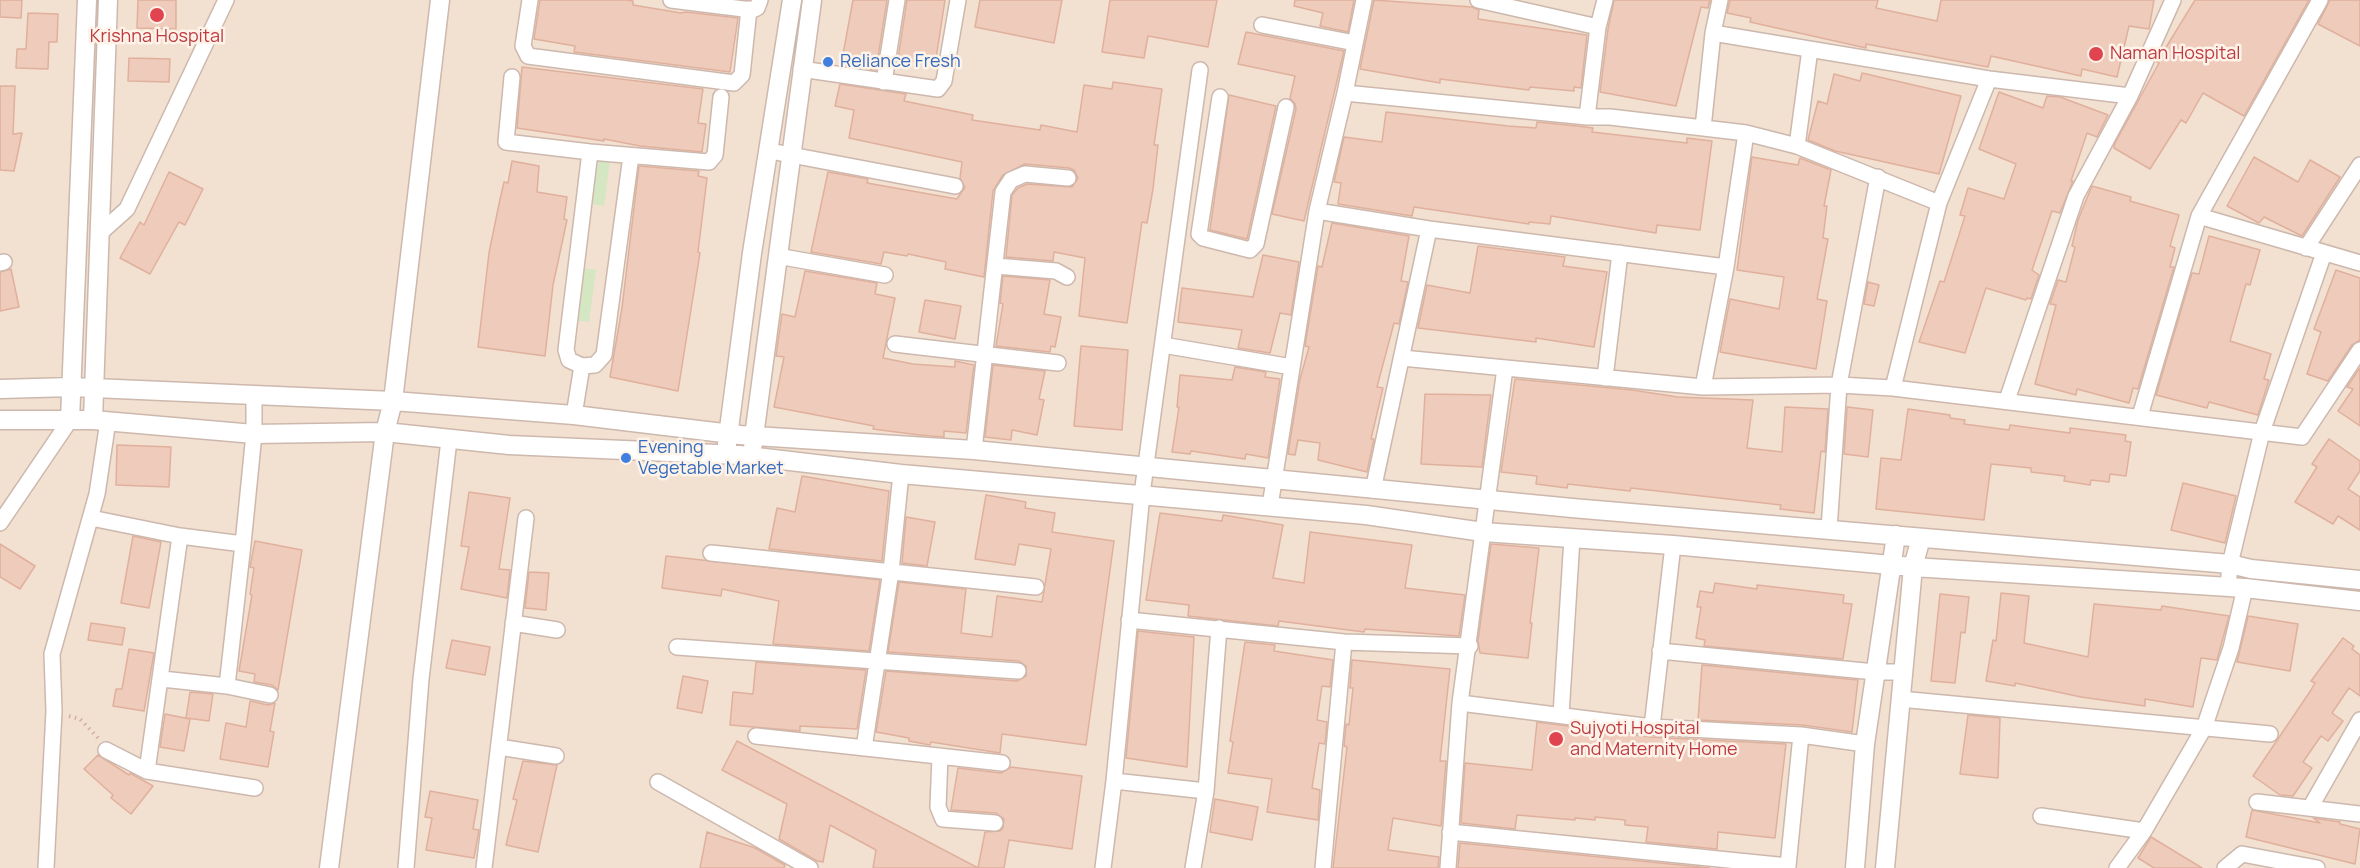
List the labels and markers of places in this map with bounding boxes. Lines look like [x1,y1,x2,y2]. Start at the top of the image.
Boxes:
marker: Krishna Hospital [148,6,166,24]
place label: Krishna Hospital [90,26,224,48]
place label: Naman Hospital [2110,43,2240,65]
marker: Naman Hospital [2087,45,2105,63]
place label: Reliance Fresh [840,51,961,73]
marker: Reliance Fresh [821,55,835,69]
place label: Evening Vegetable Market [638,437,784,480]
marker: Evening Vegetable Market [619,451,633,465]
place label: Sujyoti Hospital and Maternity Home [1570,718,1738,760]
marker: Sujyoti Hospital and Maternity Home [1547,730,1565,748]

